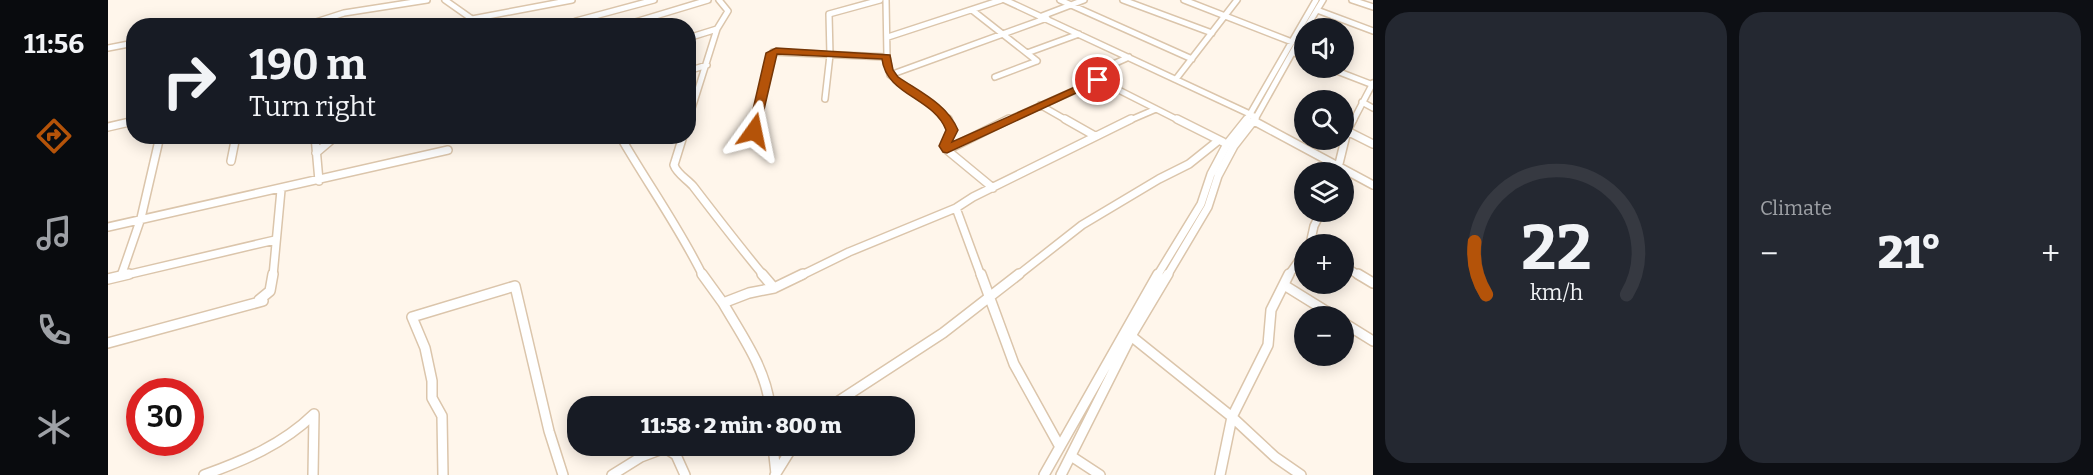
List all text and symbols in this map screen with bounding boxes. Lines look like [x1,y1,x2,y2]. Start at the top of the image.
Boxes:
map controls [1294,18,1354,366]
button: sound [1294,18,1354,78]
text: 11:56 [24,28,84,60]
text: 190 m [249,40,366,90]
icon: right [150,42,228,120]
pin [1072,54,1123,105]
icon: arrive [1081,63,1114,96]
button: search [1294,90,1354,150]
text: Turn right [249,91,376,123]
position arrow [722,99,786,163]
icon: directions [33,115,75,157]
button: layers [1294,162,1354,222]
text: Climate [1760,196,1832,220]
text: 22 [1521,211,1591,286]
icon: music [33,212,75,254]
text: 21° [1878,226,1942,280]
button: + [1294,234,1354,294]
text: − [1760,234,1778,274]
text: + [2041,234,2060,274]
text: km/h [1529,280,1583,306]
button: − [1294,306,1354,366]
icon: phone [33,309,75,351]
speed limit sign: 30 [126,378,204,456]
icon: climate [33,406,75,448]
text: 11:58 · 2 min · 800 m [641,412,841,439]

